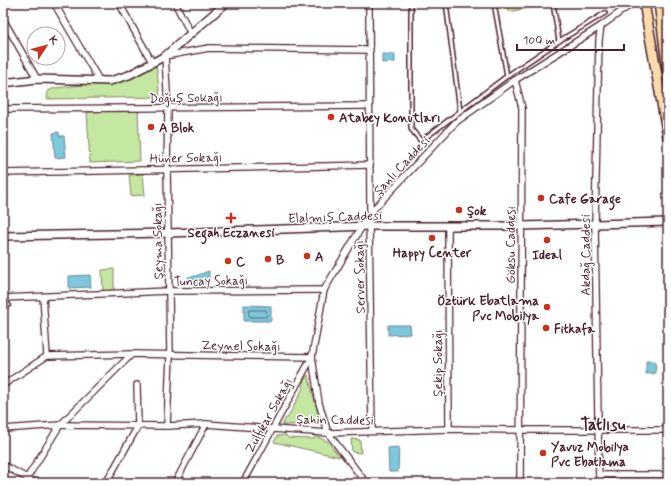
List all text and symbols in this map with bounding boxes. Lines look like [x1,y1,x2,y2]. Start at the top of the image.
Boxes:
north arrow [26,26,66,66]
scale bar [517,26,624,52]
text: K [45,33,61,48]
text: 100 m [523,33,555,49]
street label: Doğuş Sokağı [149,89,223,108]
place label: Atabey Konutları [339,110,441,127]
marker: Atabey Konutları [326,112,336,122]
place label: A Blok [159,120,195,137]
marker: A Blok [146,122,156,132]
street label: Şanlı Caddesi [370,133,434,199]
street label: Hüner Sokağı [150,149,222,168]
place label: Cafe Garage [549,191,621,211]
marker: Cafe Garage [536,193,546,203]
street label: Şeyma Sokağı [149,202,168,280]
place label: Şok [467,203,487,220]
marker: Şok [454,205,464,215]
street label: Göksu Caddesi [503,206,520,284]
street label: Elalmış Caddesi [288,207,382,228]
marker: Segah Eczanesi [226,213,236,223]
street label: Akdağ Caddesi [578,214,595,296]
place label: Segah Eczanesi [187,225,275,245]
marker: Happy Center [427,233,437,243]
marker: Ideal [542,235,552,245]
street label: Server Sokağı [351,240,370,314]
place label: Happy Center [393,245,472,262]
place label: Ideal [532,247,563,264]
place label: A [315,249,324,266]
marker: A [302,251,312,261]
place label: B [276,252,285,269]
place label: C [236,254,246,271]
marker: B [263,254,273,264]
marker: C [223,256,233,266]
street label: Tuncay Sokağı [174,272,248,291]
place label: Öztürk Ebatlama Pvc Mobilya [437,293,540,325]
marker: Öztürk Ebatlama Pvc Mobilya [542,302,552,312]
place label: Fitkafa [554,321,596,338]
marker: Fitkafa [541,323,551,333]
street label: Şekip Sokağı [430,329,447,397]
street label: Zeynel Sokağı [201,337,281,356]
street label: Zülfikar Sokağı [242,375,297,456]
street label: Şahin Caddesi [296,411,374,430]
district label: Tatlısu [580,414,626,436]
place label: Yavuz Mobilya Pvc Ebatlama [551,439,629,471]
marker: Yavuz Mobilya Pvc Ebatlama [538,448,548,458]

